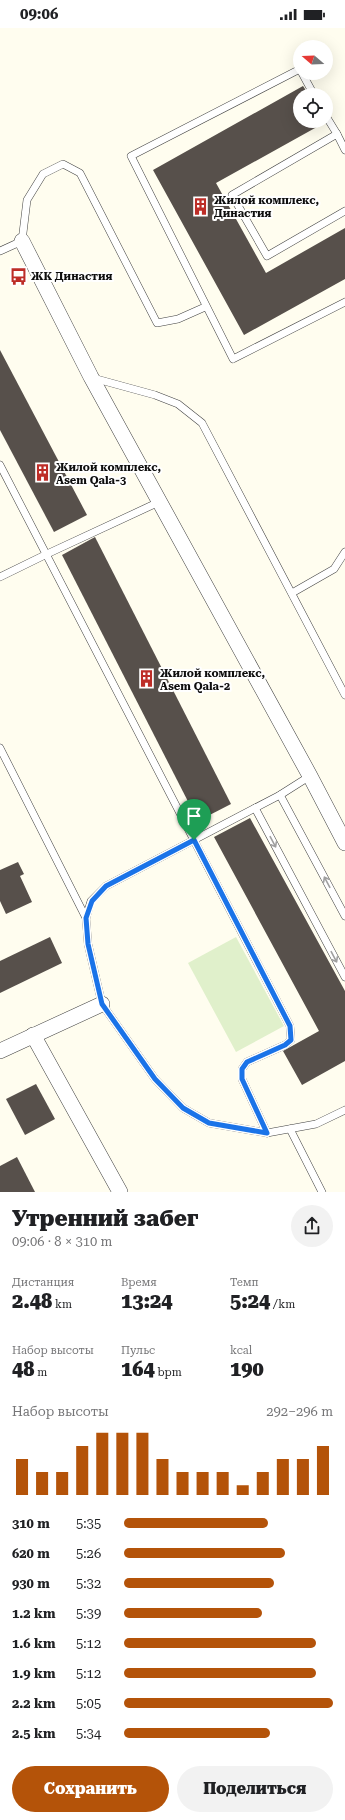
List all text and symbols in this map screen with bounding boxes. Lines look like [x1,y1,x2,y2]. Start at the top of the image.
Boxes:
text: 09:06 [20,5,58,23]
north arrow [293,40,333,80]
map controls [293,40,333,128]
button: locate [293,88,333,128]
place label: Жилой комплекс, Династия [214,194,319,220]
building icon: Жилой комплекс, Династия [191,196,211,216]
bus stop icon: ЖК Династия [8,266,28,286]
place label: ЖК Династия [31,270,112,283]
place label: Жилой комплекс, Asem Qala-3 [56,461,161,487]
building icon: Жилой комплекс, Asem Qala-3 [33,463,53,483]
place label: Жилой комплекс, Asem Qala-2 [160,667,265,693]
building icon: Жилой комплекс, Asem Qala-2 [137,669,157,689]
pin [177,799,211,840]
icon: arrive [183,805,205,827]
one-way arrow [270,836,277,848]
one-way arrow [322,876,330,888]
one-way arrow [331,951,339,963]
button: share [291,1205,333,1247]
text: Утренний забег [12,1206,198,1231]
text: 09:06 · 8 × 310 m [12,1234,112,1249]
text: Дистанция [12,1276,74,1289]
text: Время [121,1276,157,1289]
text: Темп [230,1276,259,1289]
text: 2.48 [12,1289,52,1313]
text: 13:24 [121,1289,172,1313]
text: 5:24 [230,1289,270,1313]
text: km [52,1298,72,1311]
text: /km [270,1298,295,1311]
text: Набор высоты [12,1344,94,1357]
text: Пульс [121,1344,155,1357]
text: kcal [230,1344,252,1357]
text: 48 [12,1357,34,1381]
text: 164 [121,1357,155,1381]
text: 190 [230,1357,264,1381]
text: m [34,1366,47,1379]
text: bpm [155,1366,182,1379]
text: Набор высоты [12,1404,109,1419]
text: 292–296 m [266,1404,333,1419]
text: 310 m [12,1516,50,1531]
text: 5:35 [76,1516,101,1531]
text: 620 m [12,1546,50,1561]
text: 5:26 [76,1546,101,1561]
text: 930 m [12,1576,50,1591]
text: 5:32 [76,1576,101,1591]
text: 1.2 km [12,1606,55,1621]
text: 5:39 [76,1606,101,1621]
text: 1.6 km [12,1636,55,1651]
text: 5:12 [76,1636,101,1651]
text: 1.9 km [12,1666,55,1681]
text: 5:12 [76,1666,101,1681]
text: 2.2 km [12,1696,55,1711]
text: 5:05 [76,1696,101,1711]
text: 2.5 km [12,1726,55,1741]
text: 5:34 [76,1726,101,1741]
button: Сохранить [12,1766,169,1812]
button: Поделиться [177,1766,333,1812]

